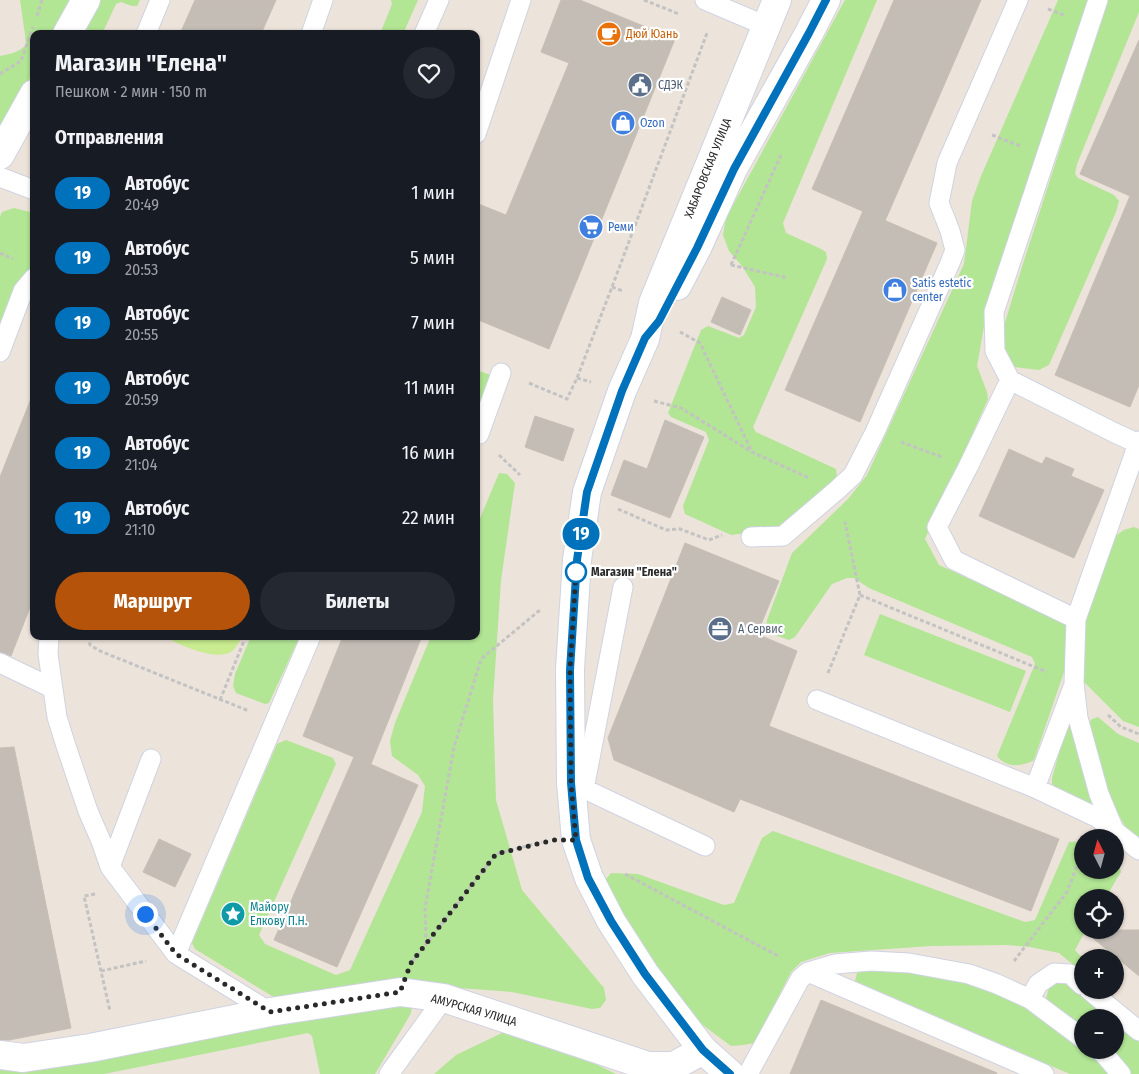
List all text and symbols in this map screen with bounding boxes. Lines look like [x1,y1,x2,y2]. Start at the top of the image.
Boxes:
cafe icon: Дюй Юань [596,21,622,47]
place label: Дюй Юань [625,27,678,41]
button: heart [403,47,455,99]
text: Магазин "Елена" [55,49,227,77]
public building icon: СДЭК [627,72,653,98]
place label: СДЭК [658,78,684,92]
text: Пешком · 2 мин · 150 m [55,82,207,101]
shop icon: Ozon [610,110,636,136]
street label: ХАБАРОВСКАЯ УЛИЦА [682,115,735,220]
place label: Ozon [640,116,665,130]
text: Отправления [55,126,164,149]
text: Автобус [125,172,189,195]
text: 1 мин [411,181,455,204]
text: 19 [74,182,91,204]
text: 20:49 [125,195,159,214]
supermarket icon: Реми [578,214,604,240]
place label: Реми [608,220,634,234]
text: Автобус [125,237,189,260]
text: 5 мин [410,246,455,269]
text: 19 [74,247,91,269]
text: 20:53 [125,260,158,279]
place label: Satis estetic center [912,276,972,304]
shop icon: Satis estetic center [882,277,908,303]
text: Автобус [125,302,189,325]
text: 7 мин [411,311,455,334]
text: 19 [74,312,91,334]
text: 20:55 [125,325,158,344]
text: Автобус [125,367,189,390]
text: 11 мин [404,376,455,399]
text: 19 [74,377,91,399]
text: 20:59 [125,390,159,409]
text: Автобус [125,432,189,455]
text: 16 мин [402,441,455,464]
text: 19 [74,442,91,464]
text: 21:04 [125,455,157,474]
text: Автобус [125,497,189,520]
text: 22 мин [402,506,455,529]
text: 19 [74,507,91,529]
line badge: 19 [558,518,604,550]
text: 21:10 [125,520,155,539]
text: 19 [573,523,589,545]
marker: Магазин "Елена" [565,561,587,583]
place label: Магазин "Елена" [591,565,677,579]
button: Маршрут [55,572,250,630]
button: Билеты [260,572,455,630]
office icon: А Сервис [707,616,733,642]
place label: А Сервис [738,622,783,636]
north arrow [1074,829,1124,879]
map controls [1074,829,1124,1059]
button: locate [1074,889,1124,939]
place label: Майору Елкову П.Н. [250,900,308,928]
place icon: Майору Елкову П.Н. [220,901,246,927]
your location [133,902,158,927]
button: + [1074,949,1124,999]
street label: АМУРСКАЯ УЛИЦА [429,991,519,1029]
button: − [1074,1009,1124,1059]

